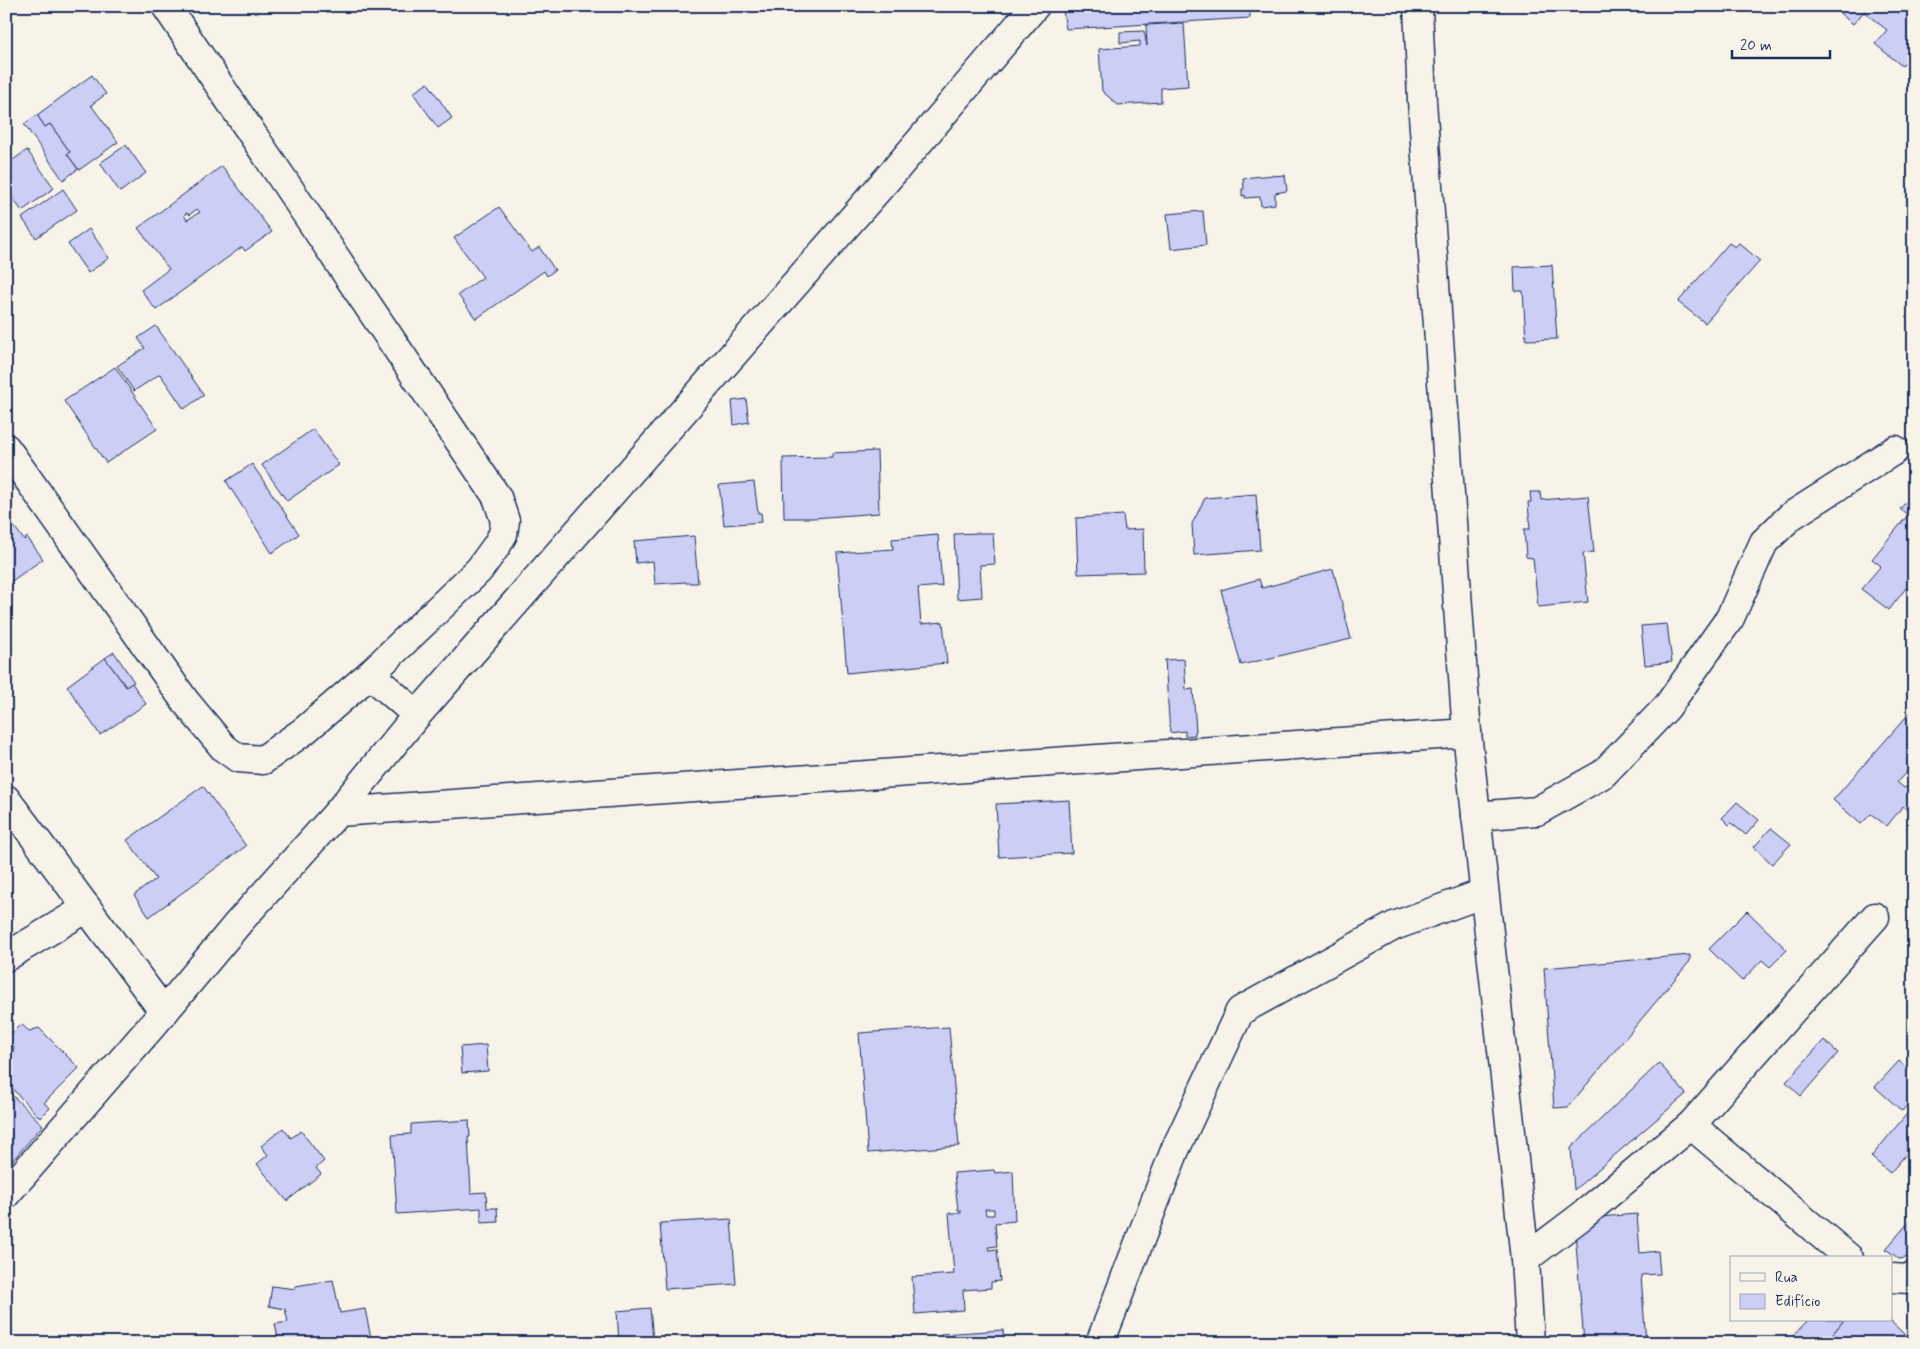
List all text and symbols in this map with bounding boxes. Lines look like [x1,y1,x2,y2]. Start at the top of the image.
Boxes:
scale bar [1732,28,1830,60]
text: 20 m [1740,36,1772,56]
legend [1730,1256,1892,1322]
text: Rua [1775,1268,1798,1288]
text: Edifício [1775,1292,1820,1312]

